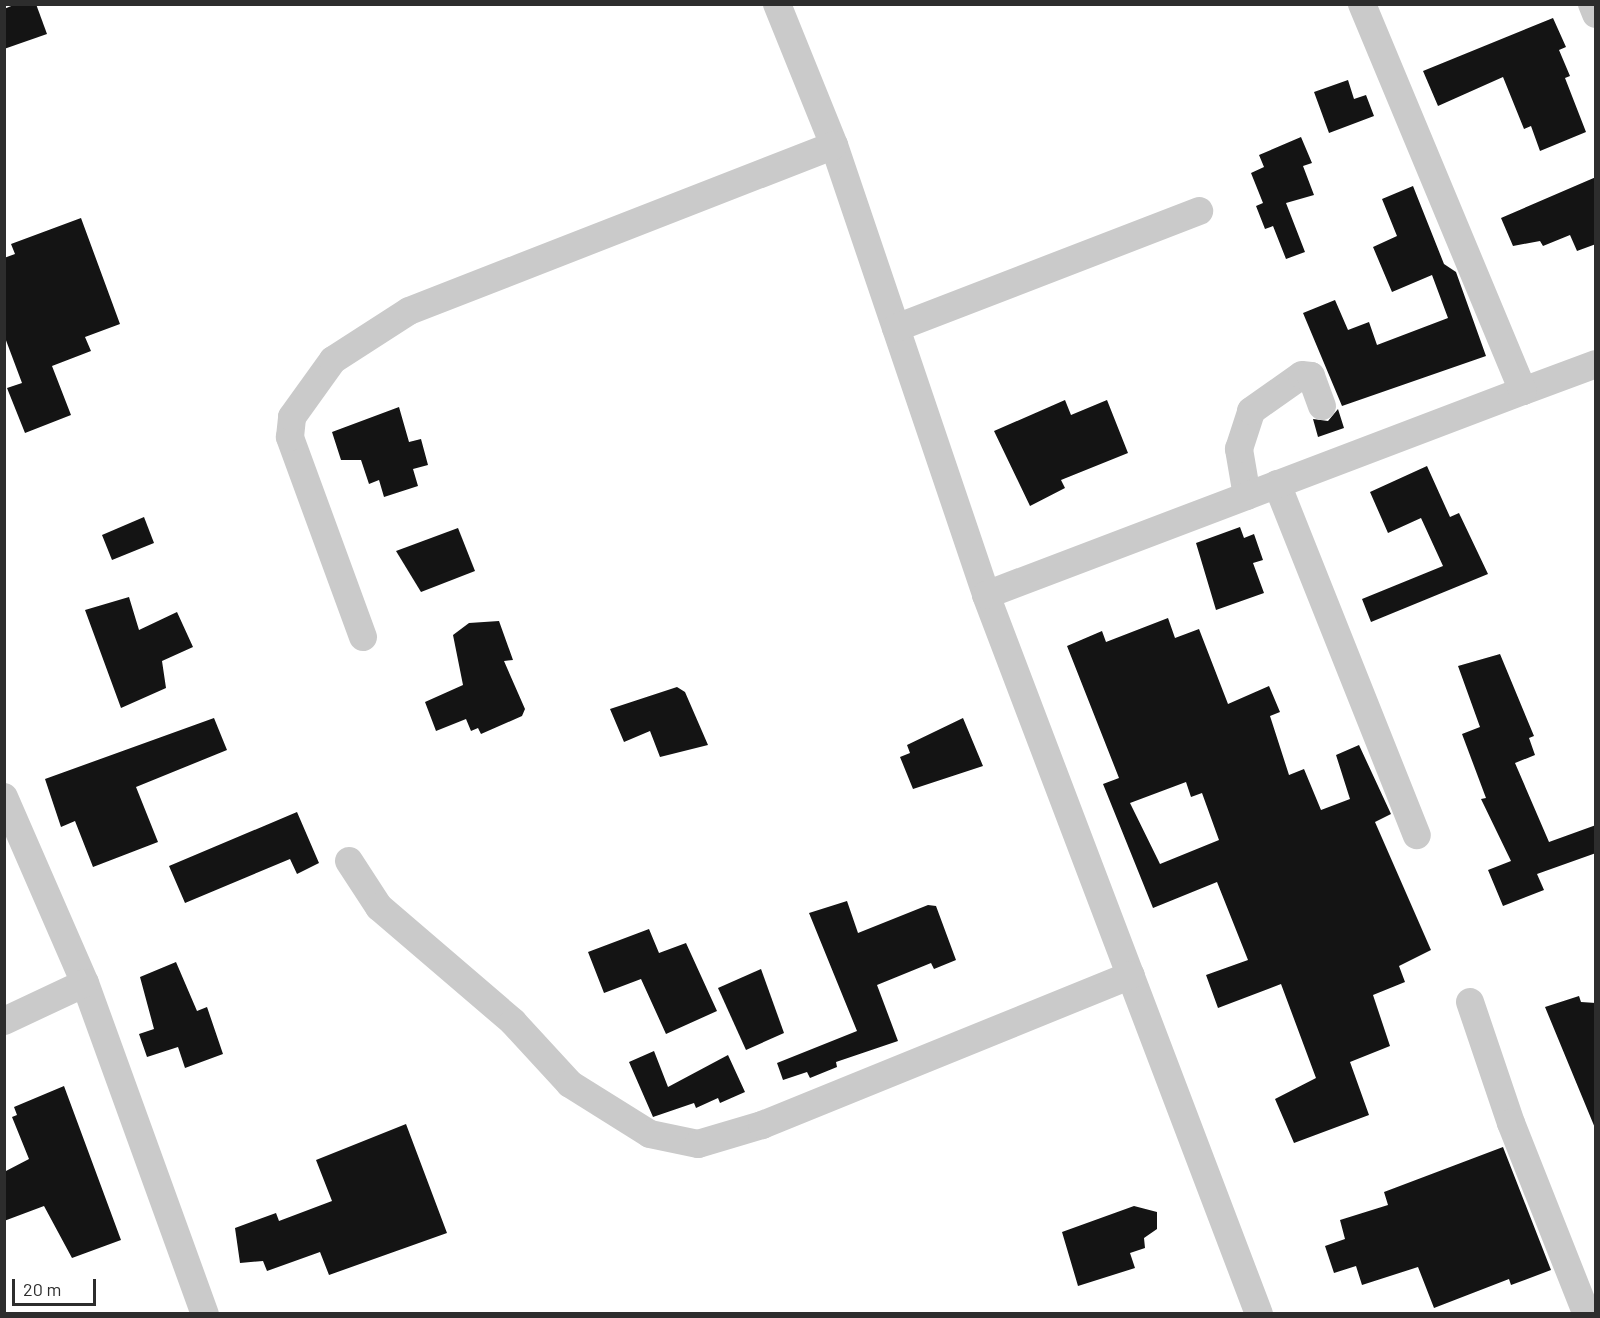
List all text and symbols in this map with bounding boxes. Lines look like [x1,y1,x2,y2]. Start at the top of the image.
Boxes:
scale bar [15,1267,99,1305]
text: 20 m [23,1278,61,1300]

